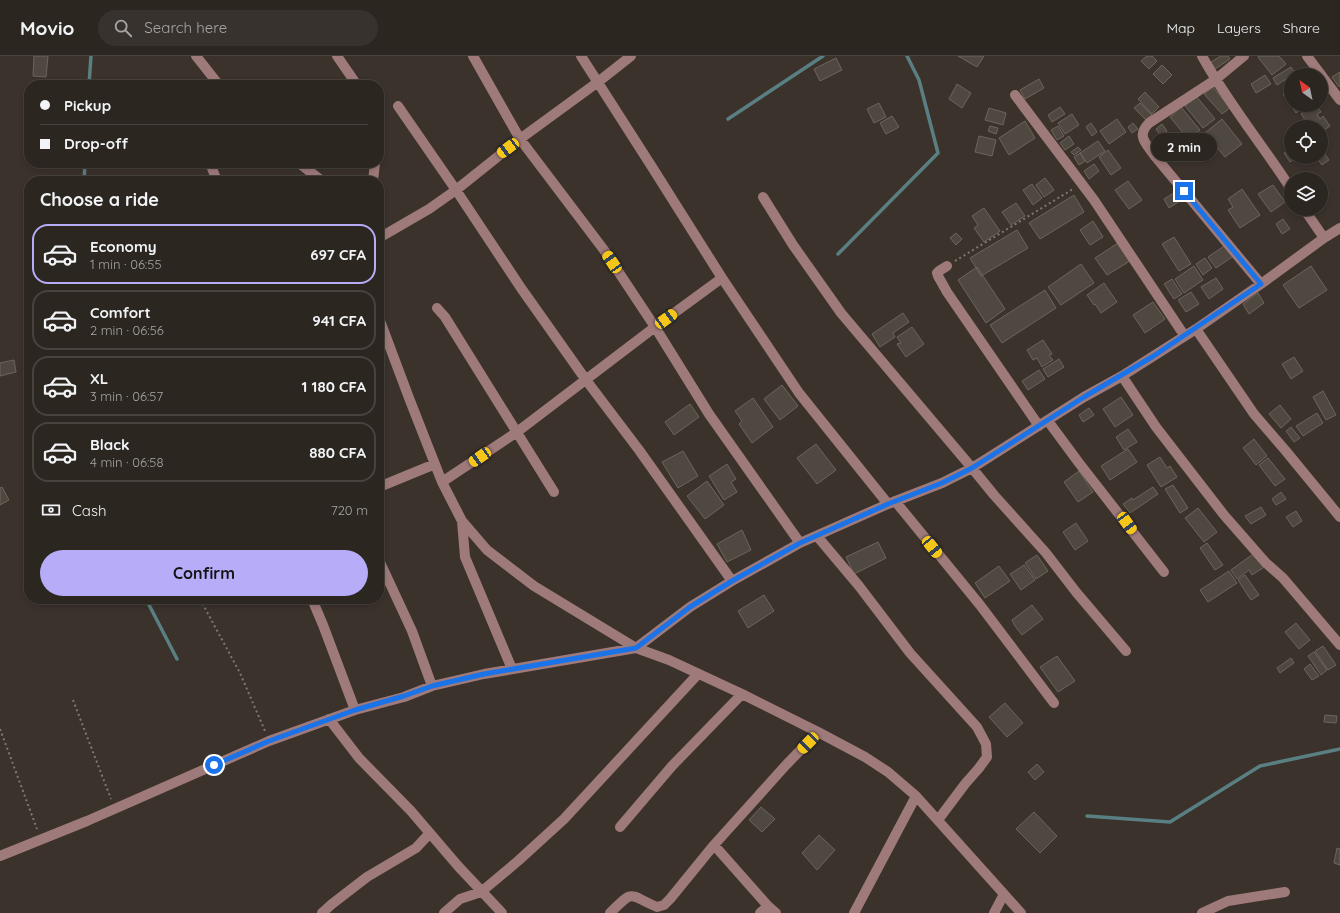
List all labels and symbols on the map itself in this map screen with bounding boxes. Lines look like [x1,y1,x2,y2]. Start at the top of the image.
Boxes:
north arrow [1284,68,1328,112]
callout: 2 min [1151,133,1217,161]
car [495,136,521,160]
route end [1175,182,1193,200]
car [600,249,624,275]
car [653,307,679,331]
car [467,445,493,469]
car [1115,510,1139,536]
car [920,534,944,560]
car [795,730,821,756]
route start [205,756,223,774]

